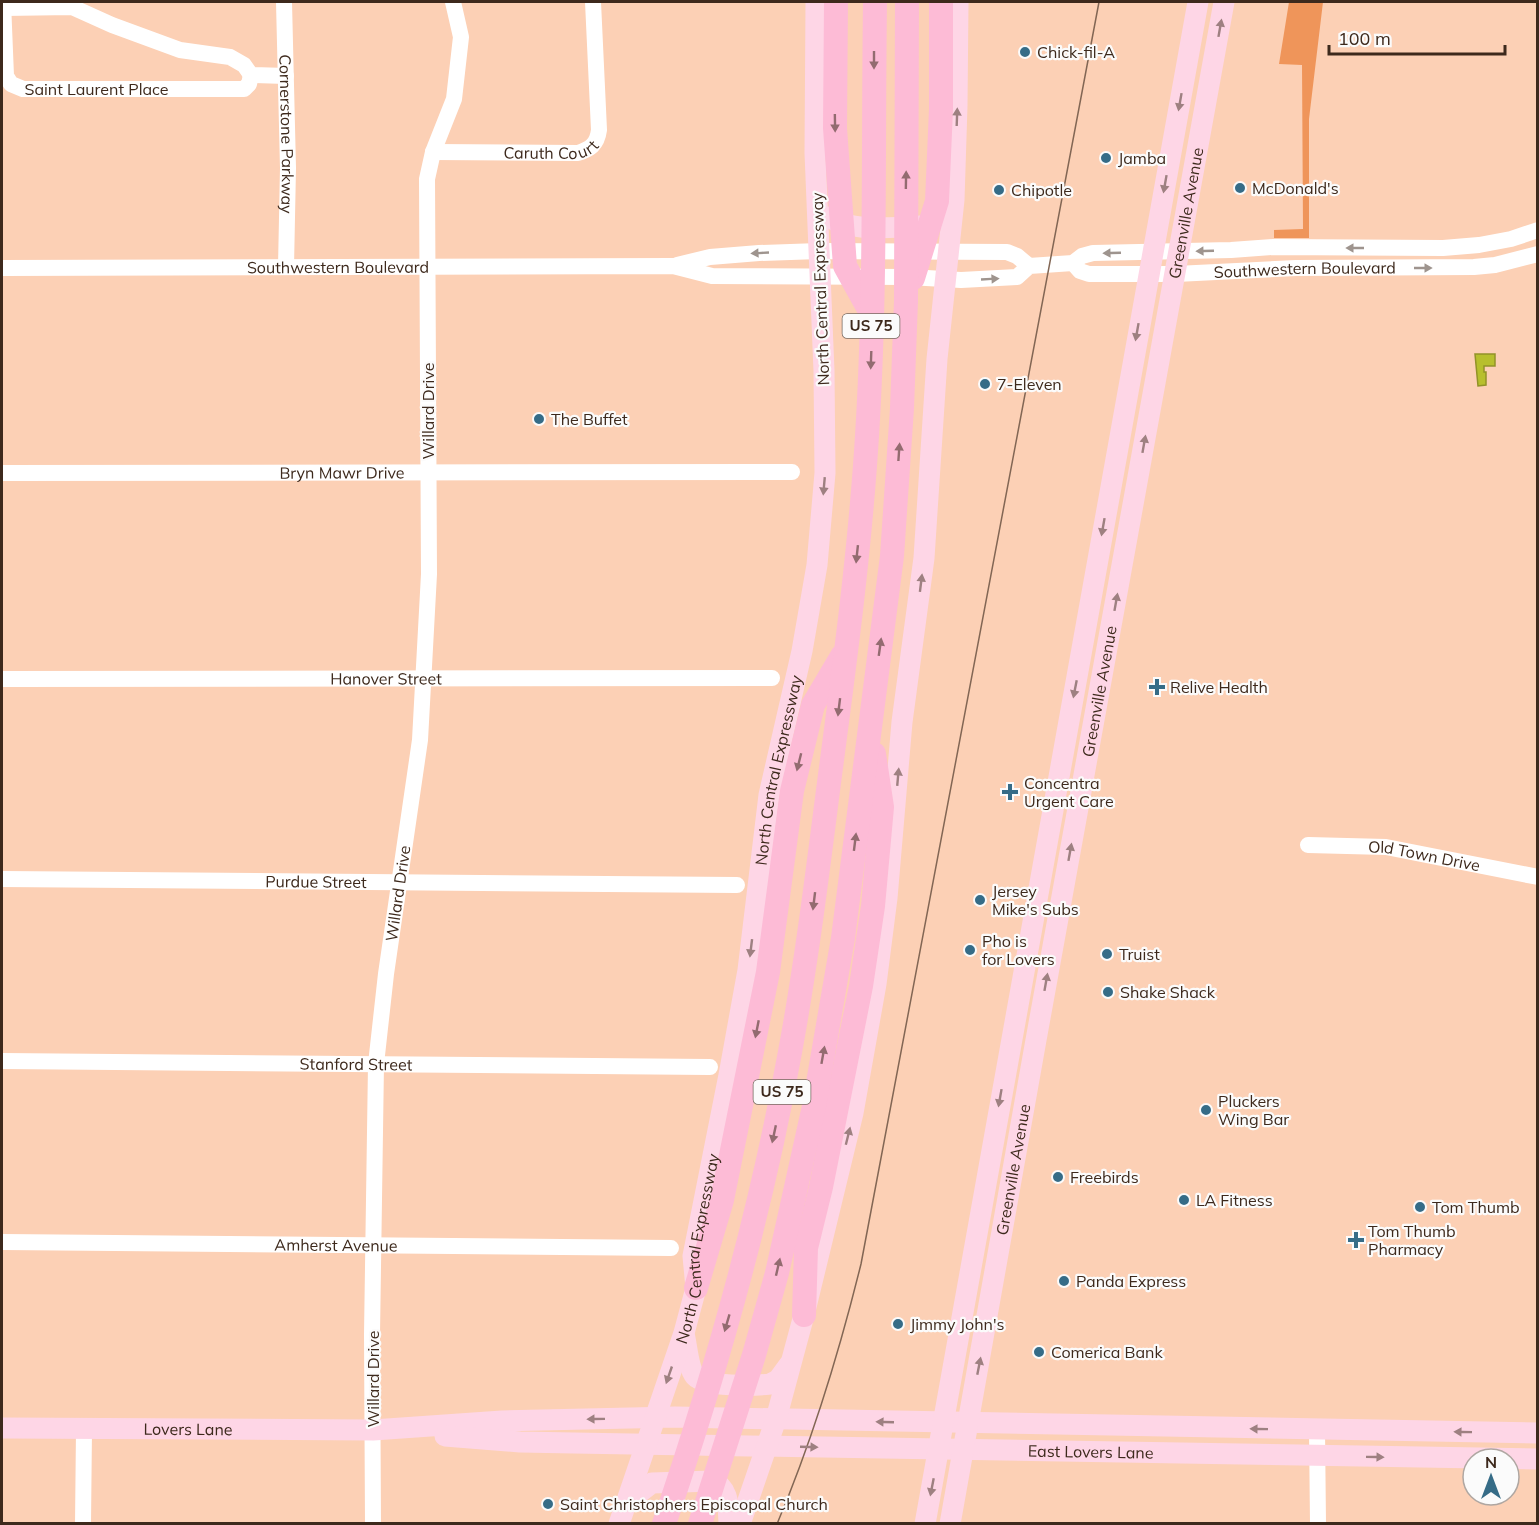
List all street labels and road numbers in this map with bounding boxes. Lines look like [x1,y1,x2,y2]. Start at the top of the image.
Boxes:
street label: Cornerstone Parkway [275,54,298,214]
street label: Saint Laurent Place [24,79,169,99]
street label: Caruth Court [503,136,603,163]
street label: Greenville Avenue [1164,146,1207,280]
street label: North Central Expressway [807,192,833,386]
street label: Southwestern Boulevard [247,257,429,277]
street label: Southwestern Boulevard [1213,257,1396,282]
road number: US 75 [842,314,900,338]
street label: Willard Drive [418,363,438,459]
street label: Bryn Mawr Drive [279,462,405,483]
street label: Greenville Avenue [1077,624,1121,758]
street label: Hanover Street [330,668,442,689]
street label: North Central Expressway [751,673,806,866]
street label: Old Town Drive [1368,837,1482,875]
street label: Willard Drive [381,844,415,943]
street label: Purdue Street [265,871,367,892]
street label: Stanford Street [300,1054,413,1074]
road number: US 75 [754,1080,810,1104]
street label: Greenville Avenue [992,1102,1034,1237]
street label: North Central Expressway [671,1151,723,1346]
street label: Amherst Avenue [274,1234,398,1256]
street label: Willard Drive [363,1331,383,1427]
street label: Lovers Lane [143,1419,233,1439]
street label: East Lovers Lane [1028,1441,1154,1463]

